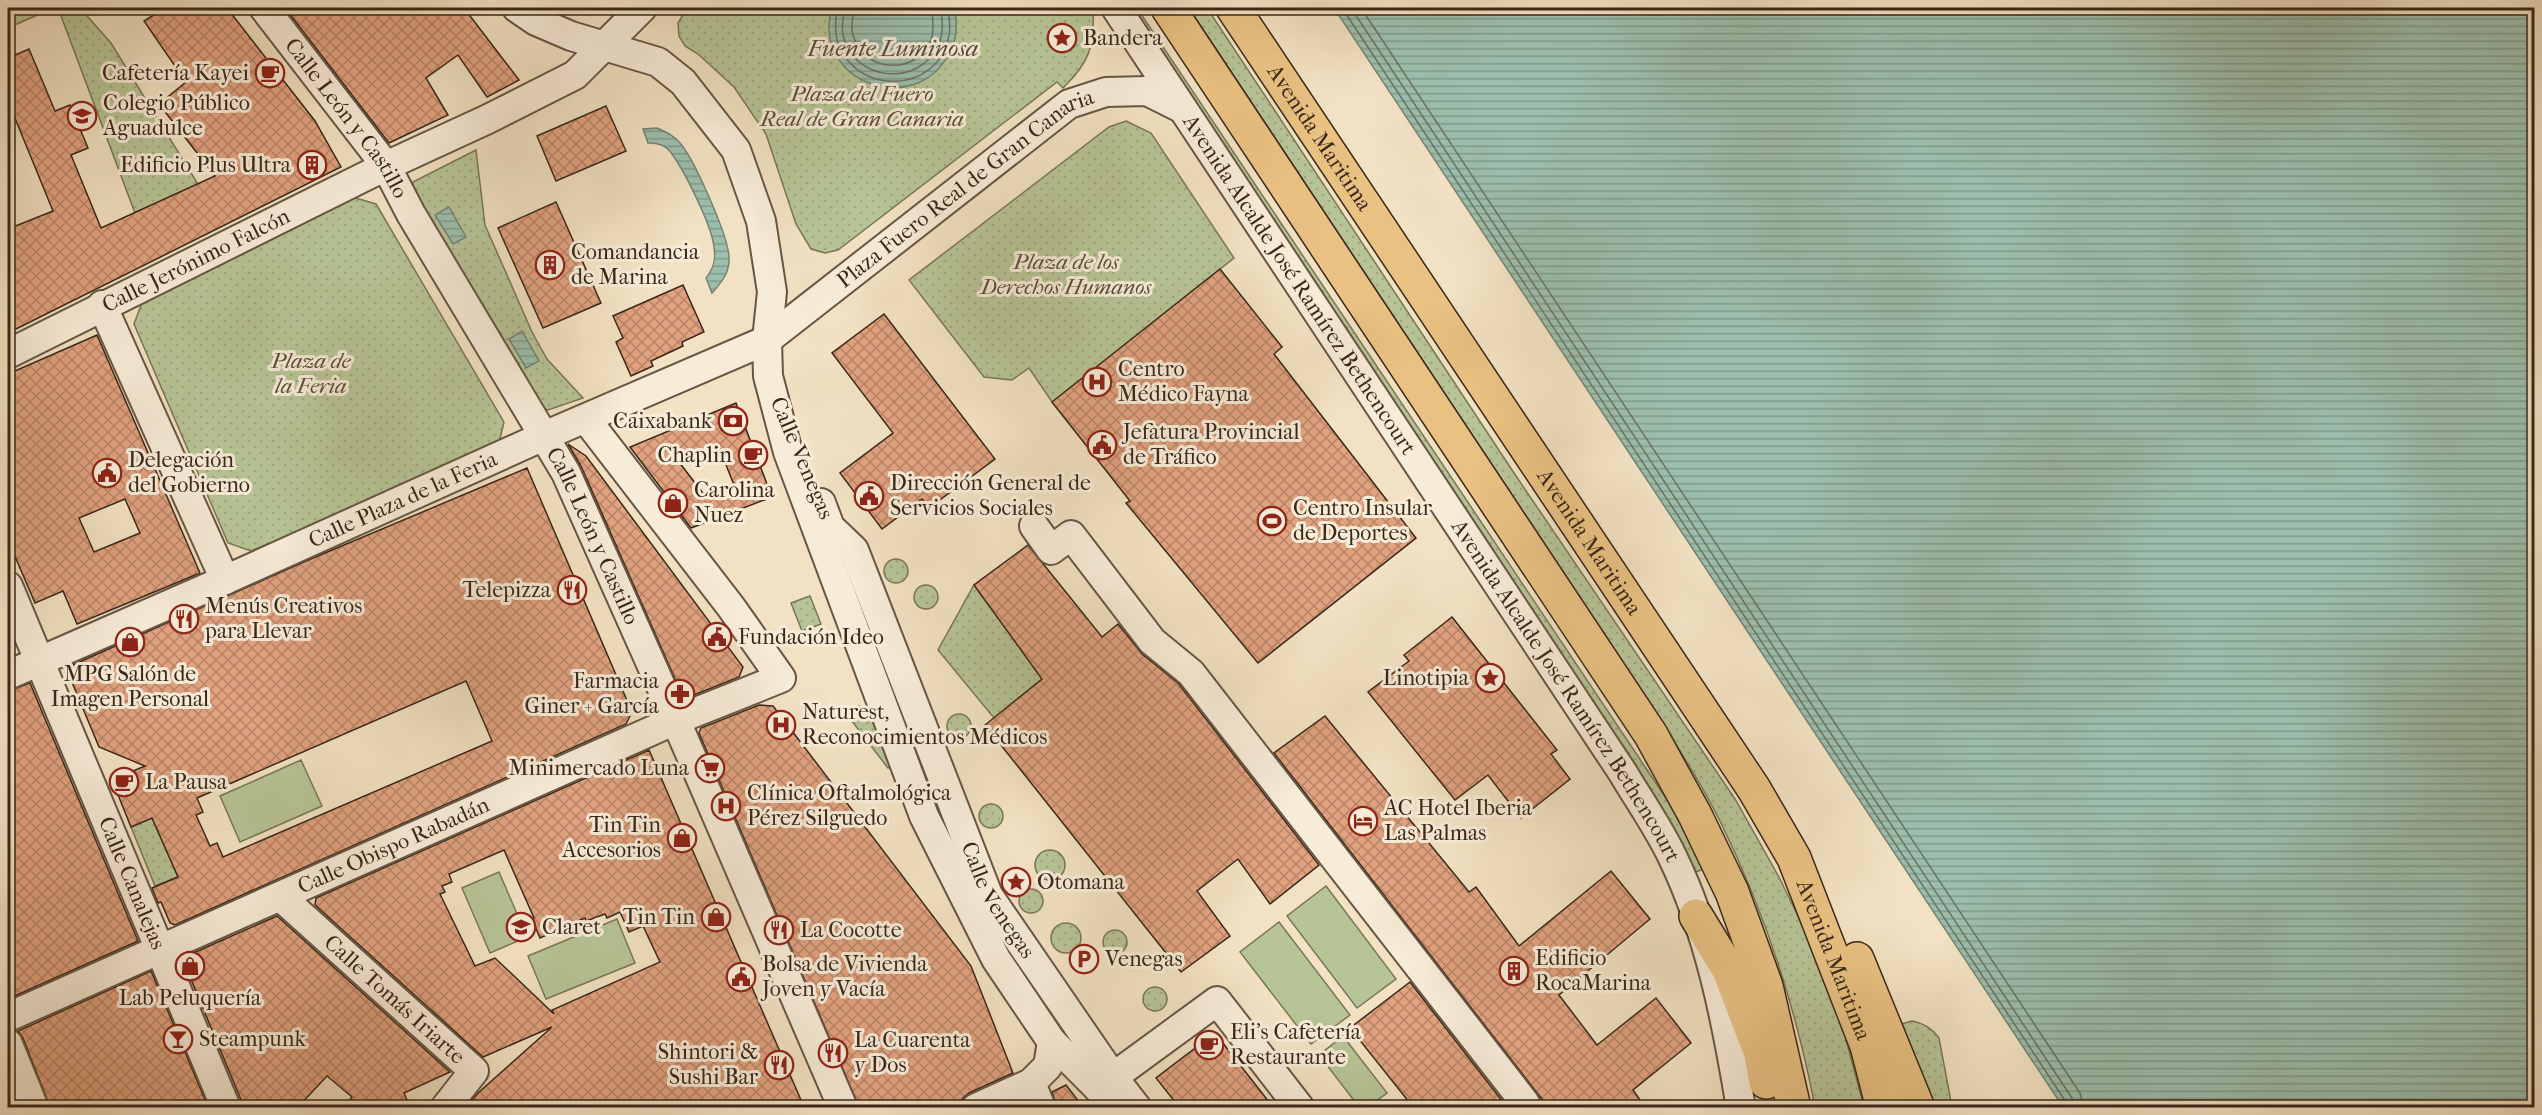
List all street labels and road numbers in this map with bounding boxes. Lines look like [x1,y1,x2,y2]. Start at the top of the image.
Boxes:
street label: Calle León y Castillo [279,33,414,203]
street label: Avenida Maritima [1261,59,1378,216]
street label: Plaza Fuero Real de Gran Canaria [832,84,1098,293]
street label: Avenida Alcalde José Ramírez Bethencourt [1177,109,1422,460]
street label: Calle Jerónimo Falcón [98,203,294,318]
street label: Calle Venegas [765,393,839,523]
street label: Calle León y Castillo [541,442,645,629]
street label: Calle Plaza de la Feria [304,446,502,554]
street label: Avenida Maritima [1531,463,1648,621]
street label: Avenida Alcalde José Ramírez Bethencourt [1445,514,1686,867]
street label: Calle Obispo Rabadán [294,792,494,899]
street label: Calle Canalejas [93,813,171,953]
street label: Calle Venegas [956,838,1041,963]
street label: Avenida Maritima [1790,875,1877,1045]
street label: Calle Tomás Iriarte [319,929,471,1070]

